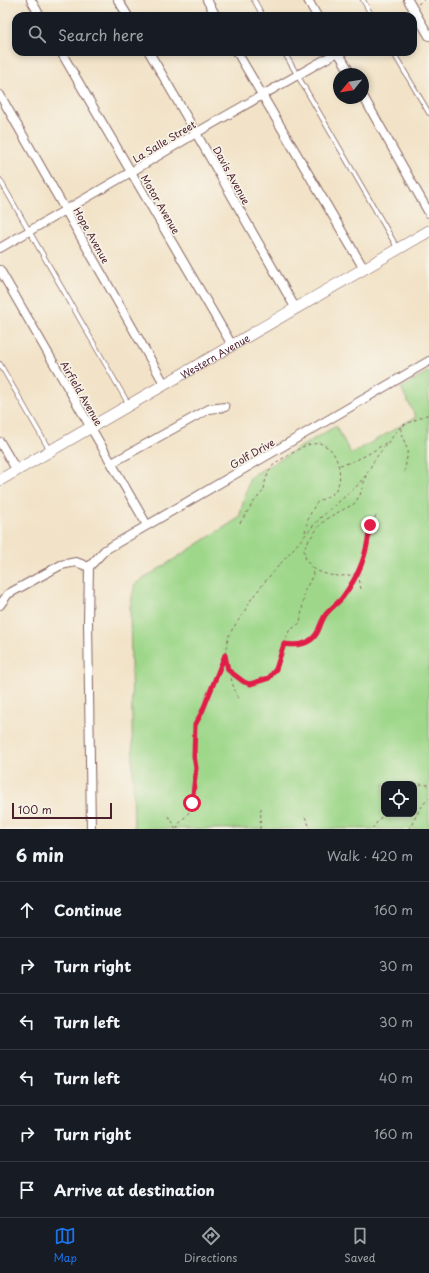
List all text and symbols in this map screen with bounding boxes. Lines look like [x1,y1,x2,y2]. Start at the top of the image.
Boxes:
search box [12,12,417,56]
icon: search [26,23,48,45]
text: Search here [58,23,144,46]
north arrow [333,68,369,104]
street label: La Salle Street [130,116,198,166]
street label: Davis Avenue [210,143,255,207]
street label: Motor Avenue [138,172,184,237]
street label: Hope Avenue [70,204,114,266]
street label: Western Avenue [177,329,252,382]
street label: Airfield Avenue [57,358,107,429]
street label: Golf Drive [227,434,277,472]
route end [361,516,379,534]
map controls [381,781,417,817]
button: locate [381,781,417,817]
route start [183,794,201,812]
scale bar [12,801,112,820]
text: 100 m [18,801,52,818]
text: 6 min [16,842,64,868]
text: Walk · 420 m [327,846,413,865]
text: Continue [54,898,122,921]
icon: ahead [16,899,38,921]
text: 160 m [374,900,413,919]
text: Turn right [54,954,131,977]
icon: right [16,955,38,977]
text: 30 m [379,956,413,975]
text: Turn left [54,1010,120,1033]
icon: left [16,1011,38,1033]
text: 30 m [379,1012,413,1031]
text: Turn left [54,1066,120,1089]
icon: left [16,1067,38,1089]
text: 40 m [379,1068,413,1087]
text: Turn right [54,1122,131,1145]
icon: right [16,1123,38,1145]
text: 160 m [374,1124,413,1143]
text: Arrive at destination [54,1178,215,1201]
icon: arrive [16,1179,38,1201]
tab: Map [53,1225,77,1266]
tab: Directions [184,1225,237,1266]
tab: Saved [344,1225,376,1266]

